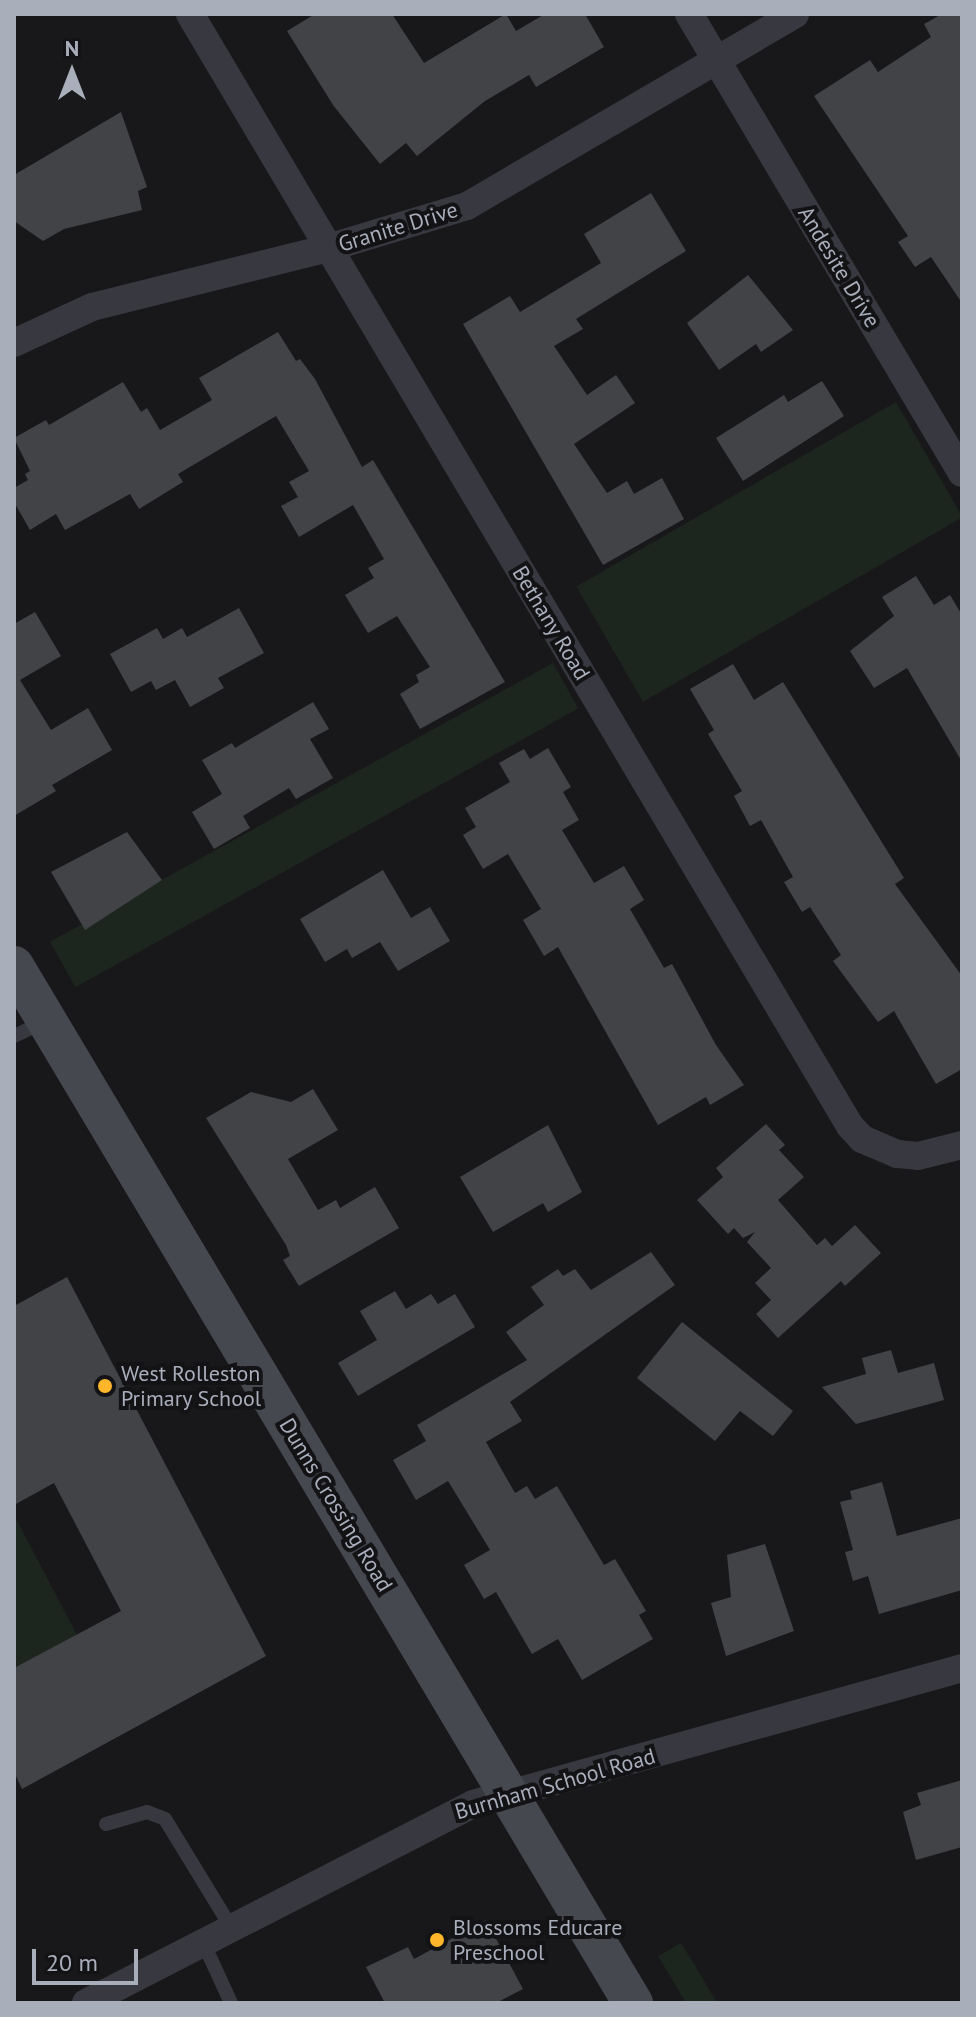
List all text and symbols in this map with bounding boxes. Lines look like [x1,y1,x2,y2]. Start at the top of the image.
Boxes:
north arrow [32,32,112,112]
text: N [65,34,79,62]
street label: Granite Drive [335,196,461,258]
street label: Andesite Drive [792,202,886,332]
street label: Bethany Road [506,561,596,685]
place label: West Rolleston Primary School [121,1360,262,1412]
marker: West Rolleston Primary School [96,1377,114,1395]
street label: Dunns Crossing Road [274,1414,398,1596]
street label: Burnham School Road [452,1743,658,1825]
place label: Blossoms Educare Preschool [453,1914,622,1966]
marker: Blossoms Educare Preschool [428,1931,446,1949]
scale bar [36,1933,142,1983]
text: 20 m [46,1947,98,1978]

